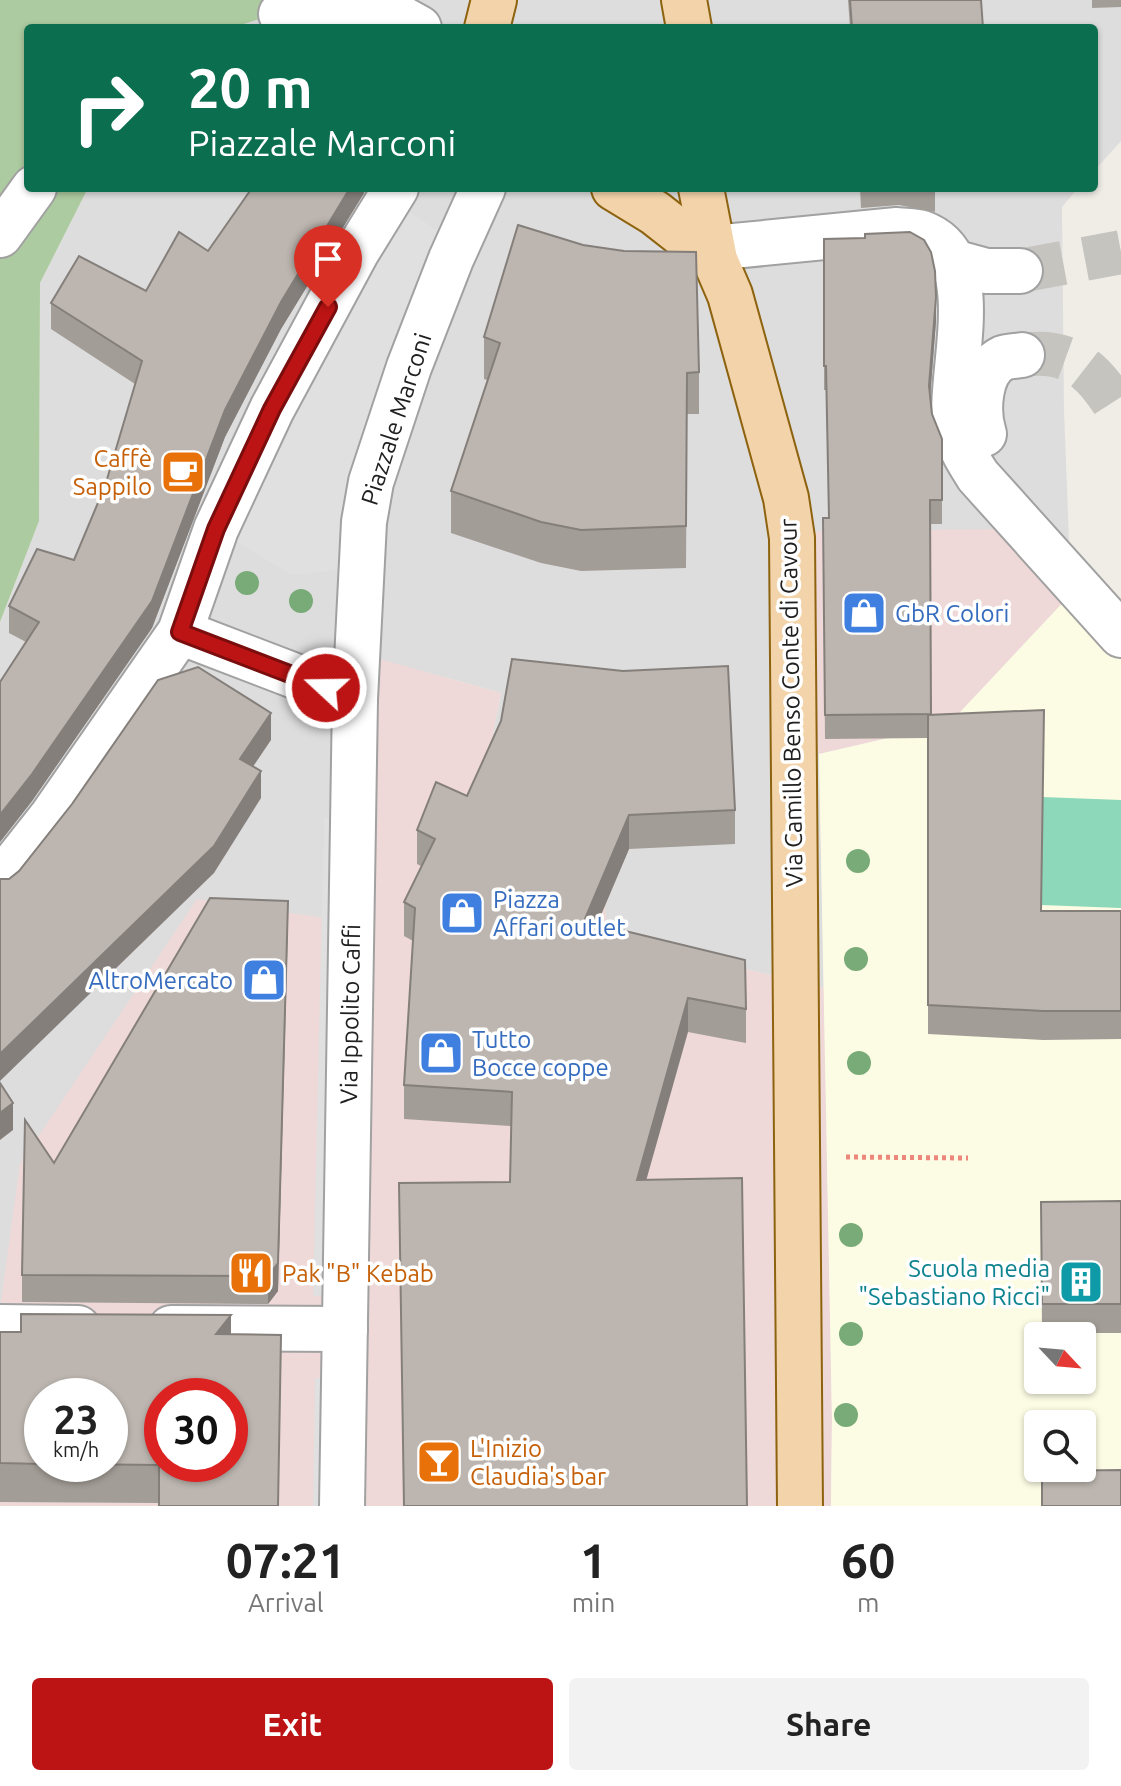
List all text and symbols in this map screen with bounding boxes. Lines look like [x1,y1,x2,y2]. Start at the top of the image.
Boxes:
icon: right [56,56,160,160]
text: 20 m [188,56,313,119]
text: Piazzale Marconi [188,122,456,163]
pin [294,225,362,307]
icon: arrive [306,237,350,281]
street label: Piazzale Marconi [356,330,436,508]
place label: Caffè Sappilo [73,445,152,500]
cafe icon: Caffè Sappilo [159,448,207,496]
street label: Via Camillo Benso Conte di Cavour [774,518,808,888]
shop icon: GbR Colori [840,589,888,637]
place label: GbR Colori [895,600,1009,627]
position arrow [284,646,368,730]
place label: Piazza Affari outlet [493,886,626,941]
shop icon: Piazza Affari outlet [438,889,486,937]
street label: Via Ippolito Caffi [335,924,365,1104]
shop icon: AltroMercato [240,956,288,1004]
place label: AltroMercato [89,967,233,994]
place label: Tutto Bocce coppe [472,1026,609,1081]
shop icon: Tutto Bocce coppe [417,1029,465,1077]
restaurant icon: Pak "B" Kebab [227,1249,275,1297]
place label: Scuola media "Sebastiano Ricci" [858,1255,1050,1310]
building icon: Scuola media "Sebastiano Ricci" [1057,1258,1105,1306]
place label: Pak "B" Kebab [282,1260,434,1287]
north arrow [1024,1322,1096,1394]
map controls [1024,1322,1096,1482]
speed limit sign: 30 [144,1378,248,1482]
text: 23 [53,1397,99,1442]
button: search [1024,1410,1096,1482]
place label: L'Inizio Claudia's bar [470,1435,606,1490]
text: km/h [53,1438,99,1461]
bar icon: L'Inizio Claudia's bar [415,1438,463,1486]
text: 07:21 [226,1533,346,1587]
text: 1 [580,1533,607,1587]
text: 60 [841,1533,895,1587]
text: Arrival [248,1588,324,1617]
text: min [572,1588,615,1617]
text: m [857,1588,879,1617]
button: Exit [32,1678,553,1770]
button: Share [569,1678,1089,1770]

